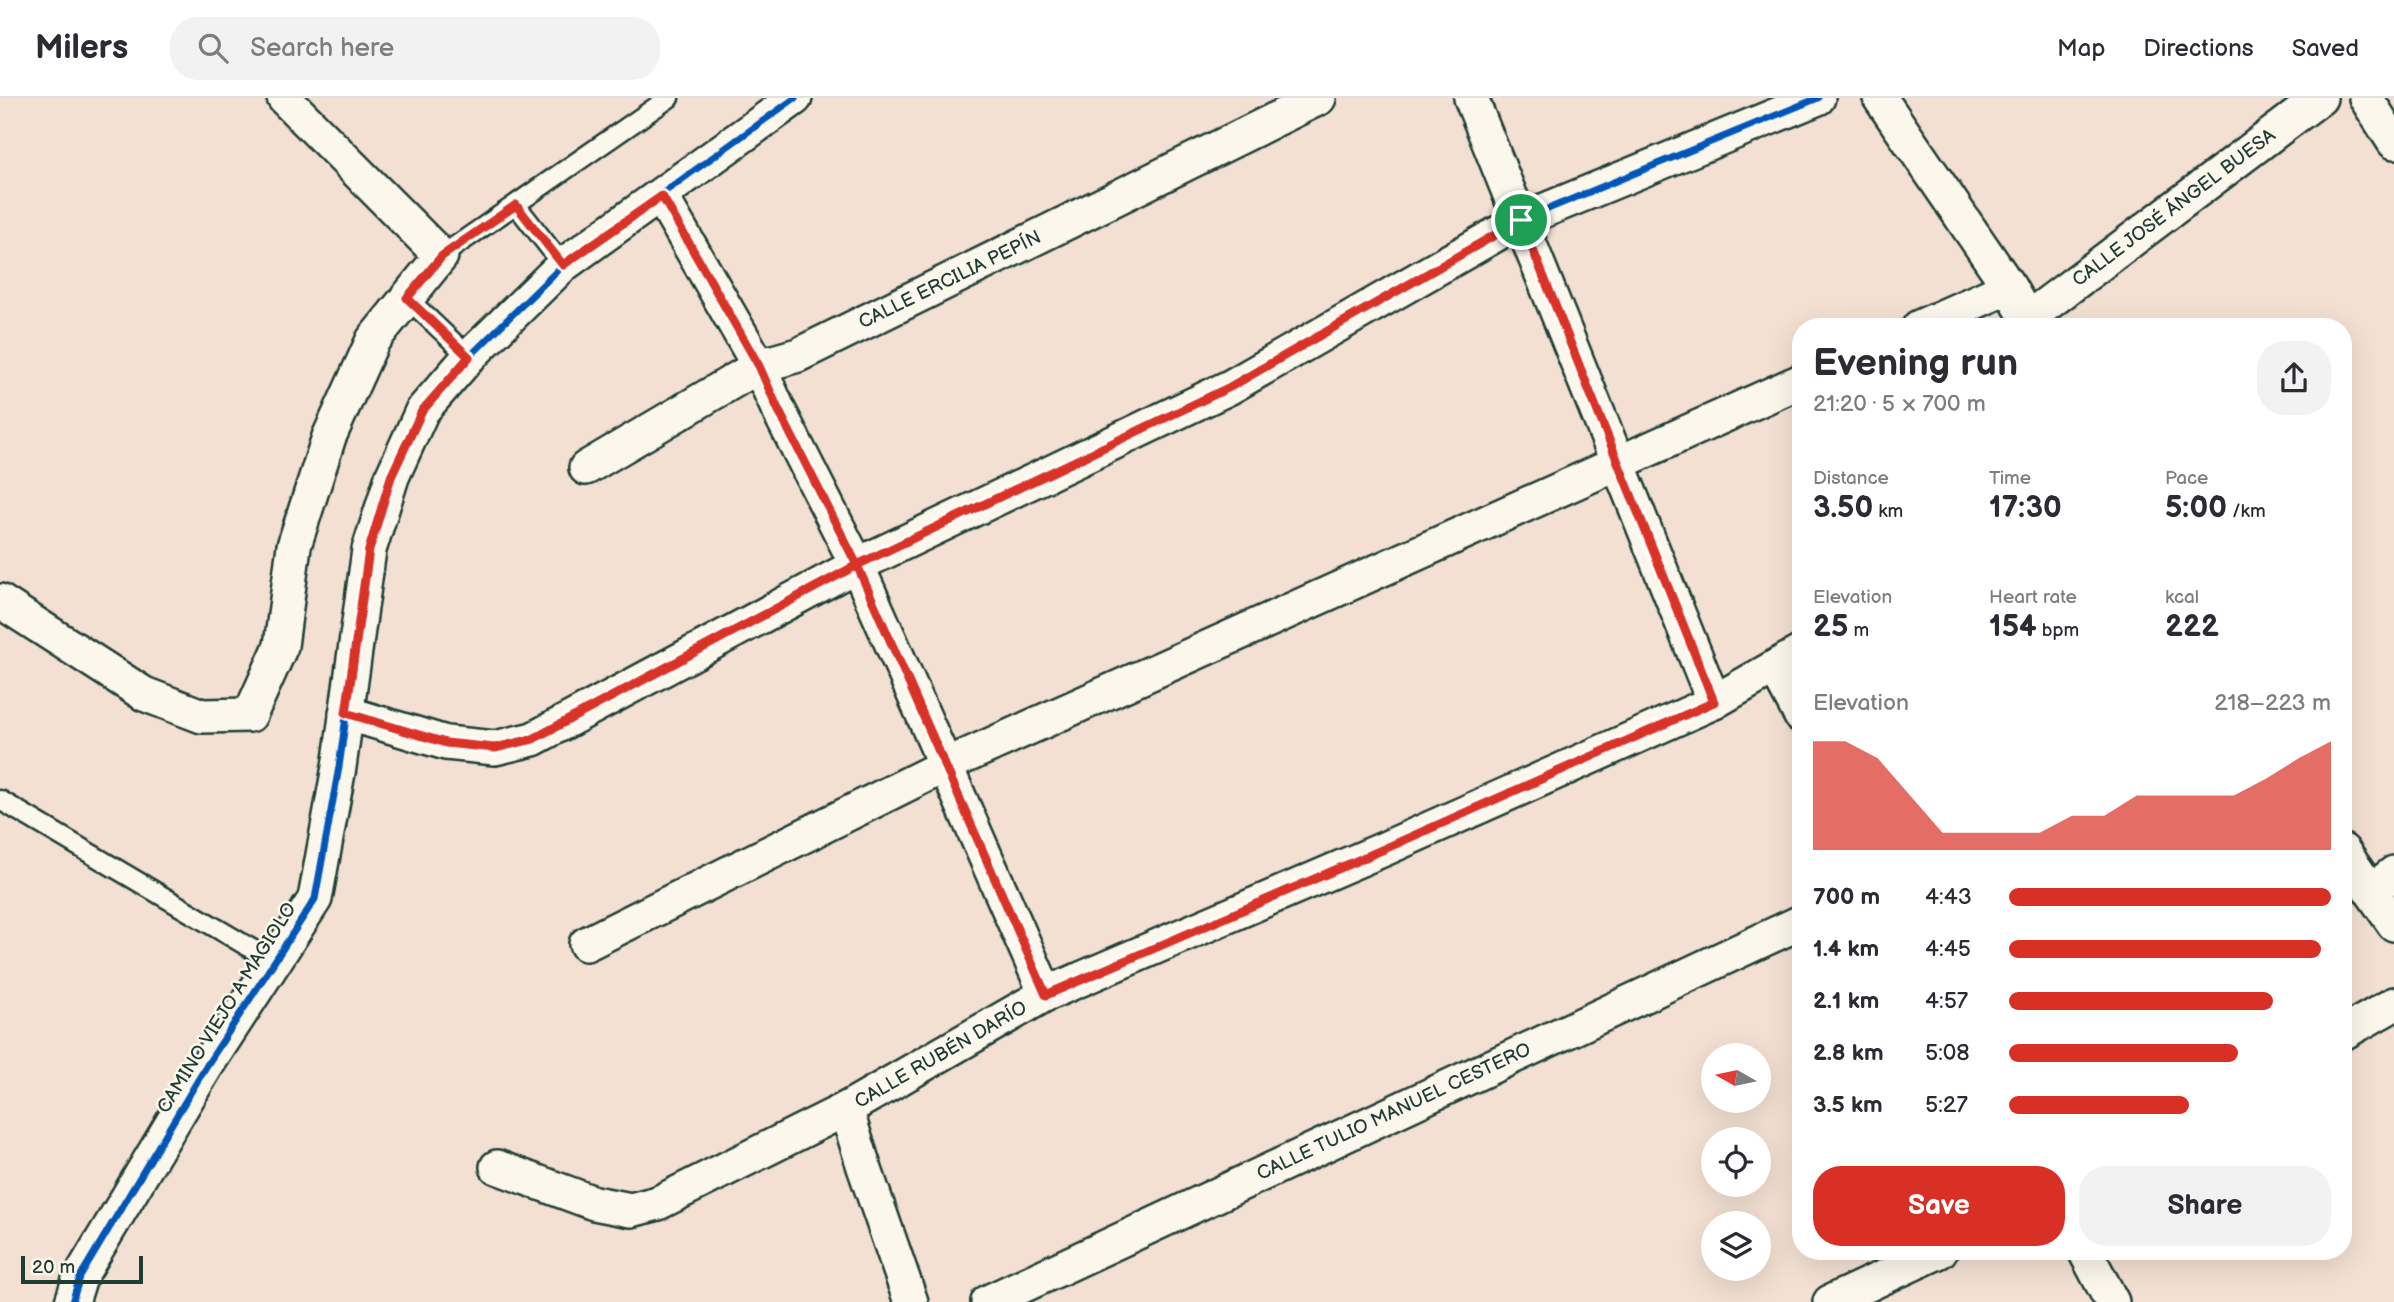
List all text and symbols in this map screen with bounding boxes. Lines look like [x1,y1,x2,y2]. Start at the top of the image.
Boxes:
search box [170,17,660,80]
text: Milers [35,28,128,68]
icon: search [194,29,232,67]
text: Search here [250,33,394,64]
text: Map [2057,34,2105,63]
text: Directions [2143,34,2254,63]
text: Saved [2292,34,2359,63]
street label: CALLE JOSÉ ÁNGEL BUESA [2067,123,2280,292]
pin [1491,190,1551,250]
icon: arrive [1502,201,1540,239]
street label: CALLE ERCILIA PEPÍN [855,225,1045,334]
text: Evening run [1813,341,2018,386]
button: share [2257,341,2331,415]
text: 21:20 · 5 × 700 m [1813,390,1986,418]
text: Distance [1813,467,1889,490]
text: Time [1989,467,2031,490]
text: Pace [2165,467,2208,490]
text: 3.50 [1813,490,1873,526]
text: 17:30 [1989,490,2062,526]
text: 5:00 [2165,490,2227,526]
text: km [1873,500,1903,523]
text: /km [2227,500,2266,523]
text: Elevation [1813,586,1892,609]
text: Heart rate [1989,586,2077,609]
text: kcal [2165,586,2199,609]
text: 25 [1813,609,1848,645]
text: 154 [1989,609,2037,645]
text: 222 [2165,609,2219,645]
text: m [1848,619,1869,642]
text: bpm [2037,619,2079,642]
text: Elevation [1813,689,1909,717]
text: 218–223 m [2214,689,2331,717]
text: 700 m [1813,883,1880,911]
text: 4:43 [1925,883,1972,911]
street label: CAMINO VIEJO A MAGIOLO [153,898,301,1118]
text: 1.4 km [1813,935,1879,963]
text: 4:45 [1925,935,1971,963]
text: 2.1 km [1813,987,1879,1015]
text: 4:57 [1925,987,1968,1015]
street label: CALLE RUBÉN DARÍO [850,995,1031,1114]
street label: CALLE TULIO MANUEL CESTERO [1253,1038,1535,1186]
text: 2.8 km [1813,1039,1884,1067]
text: 5:08 [1925,1039,1970,1067]
north arrow [1701,1043,1771,1113]
map controls [1701,1043,1771,1281]
text: 3.5 km [1813,1091,1883,1119]
text: 5:27 [1925,1091,1968,1119]
button: locate [1701,1127,1771,1197]
button: Save [1813,1166,2065,1246]
button: Share [2079,1166,2331,1246]
button: layers [1701,1211,1771,1281]
scale bar [21,1253,144,1285]
text: 20 m [32,1256,75,1279]

